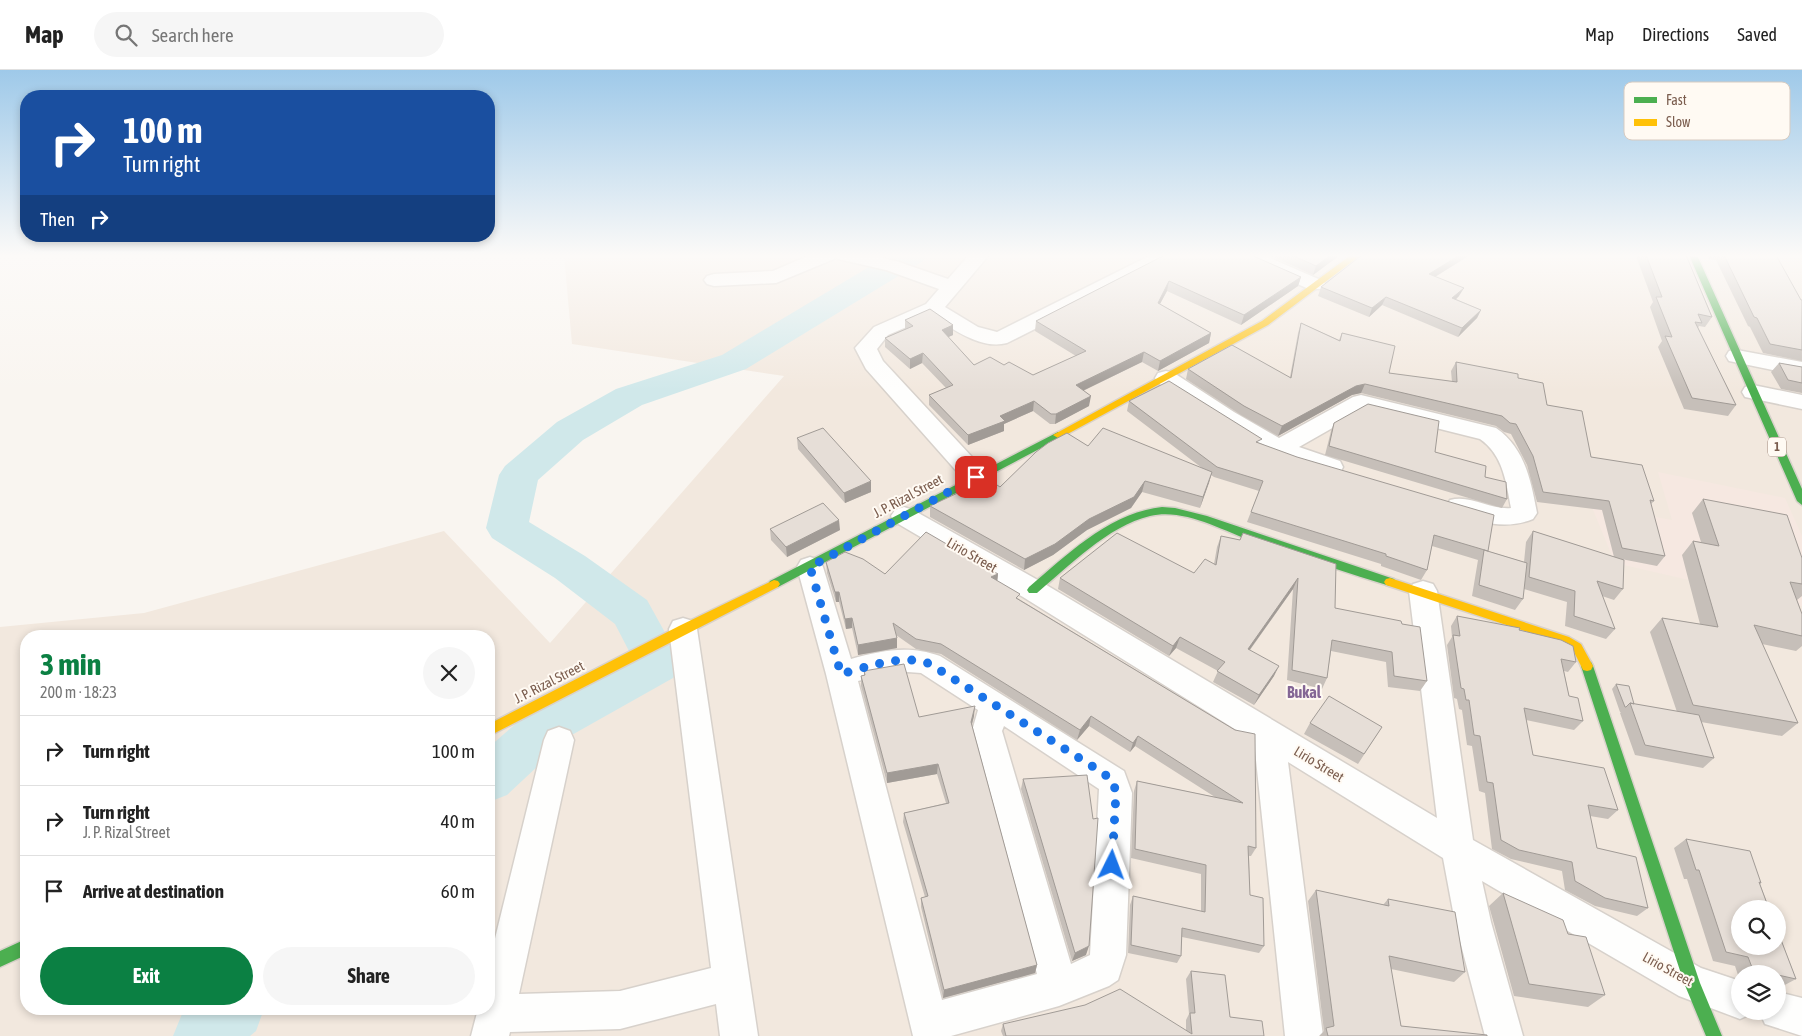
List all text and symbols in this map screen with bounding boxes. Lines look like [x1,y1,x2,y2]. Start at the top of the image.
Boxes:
search box [94,12,444,57]
text: Map [25,21,64,48]
icon: search [112,21,140,49]
text: Search here [152,24,234,46]
text: Map [1585,24,1614,45]
text: Directions [1642,24,1709,45]
text: Saved [1737,24,1777,45]
legend [1624,82,1790,140]
text: Fast [1666,92,1687,108]
icon: right [40,110,105,175]
text: 100 m [123,110,202,150]
text: Slow [1666,114,1691,130]
text: Turn right [123,151,200,177]
icon: right [85,205,113,233]
text: Then [40,208,75,230]
road number: 1 [1768,438,1786,457]
pin [955,456,997,498]
icon: arrive [962,463,990,491]
street label: J. P. Rizal Street [870,471,946,521]
street label: Lirio Street [944,534,1000,576]
text: 3 min [40,647,101,681]
button: close [423,647,475,699]
street label: J. P. Rizal Street [511,658,587,706]
text: 200 m · 18:23 [40,683,117,701]
district label: Bukal [1287,683,1322,701]
icon: right [40,737,68,765]
text: Turn right [83,740,150,762]
text: 100 m [432,740,475,762]
street label: Lirio Street [1291,743,1347,785]
text: Turn right [83,801,150,823]
icon: right [40,807,68,835]
text: 40 m [441,810,475,832]
text: J. P. Rizal Street [83,823,170,841]
position arrow [1085,838,1137,890]
icon: arrive [40,877,68,905]
text: Arrive at destination [83,880,224,902]
text: 60 m [441,880,475,902]
map controls [1731,900,1786,1020]
button: search [1731,900,1786,955]
button: Exit [40,947,253,1005]
button: Share [263,947,475,1005]
street label: Lirio Street [1640,949,1696,989]
button: layers [1731,965,1786,1020]

